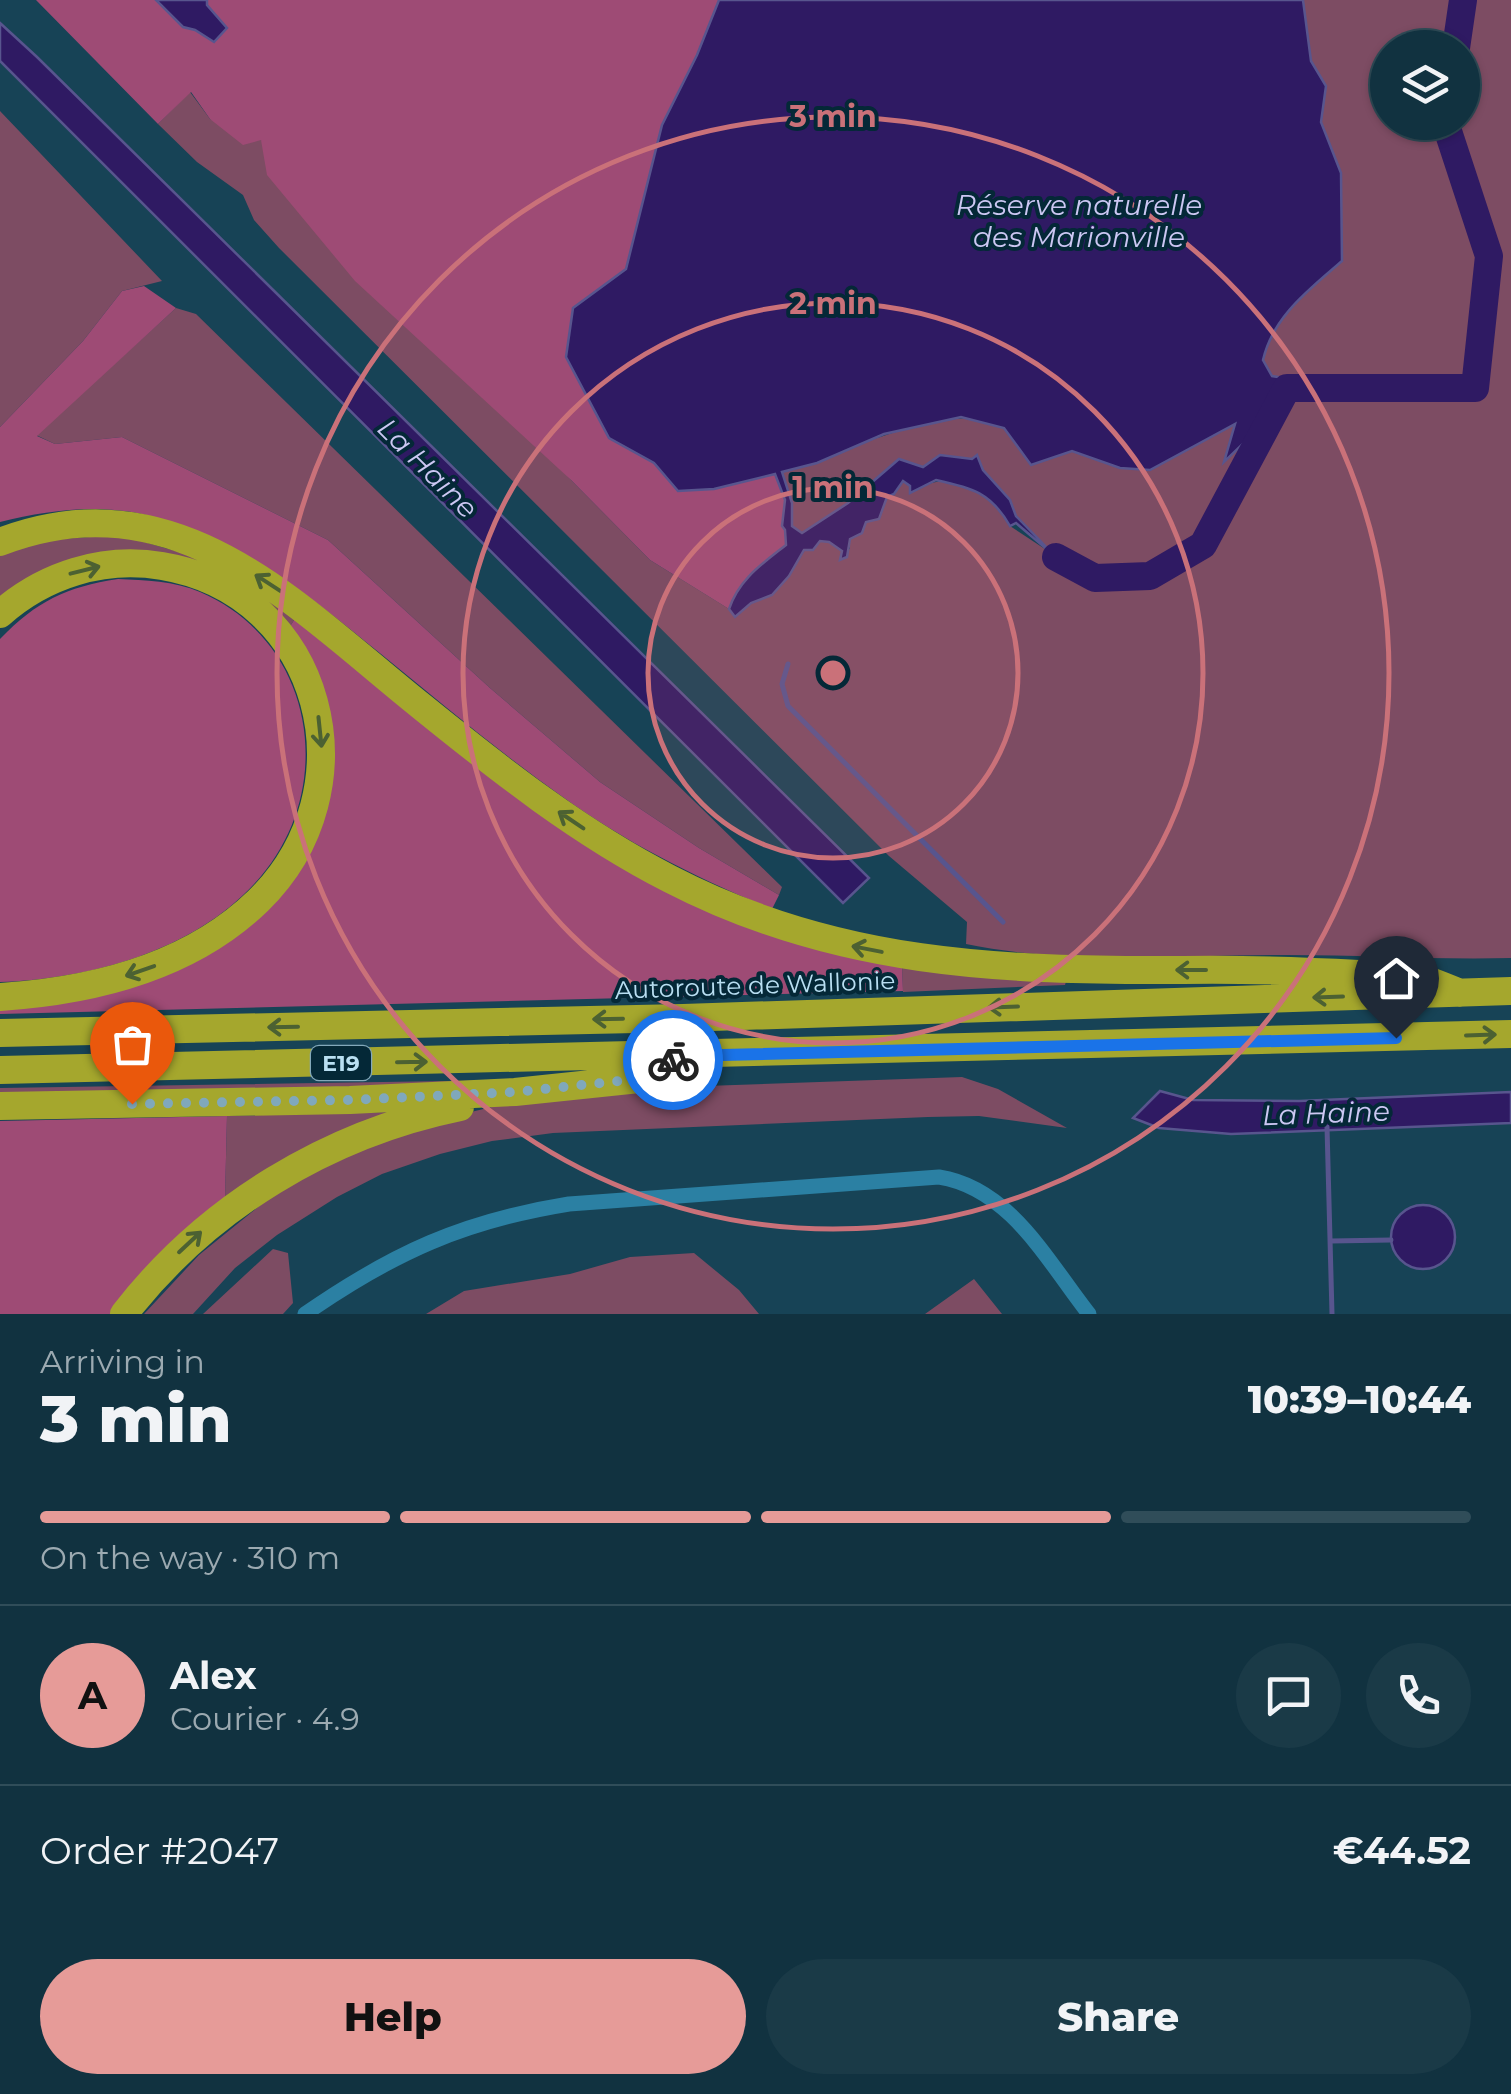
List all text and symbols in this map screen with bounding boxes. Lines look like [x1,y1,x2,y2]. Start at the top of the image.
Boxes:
map controls [1370,30,1480,140]
button: layers [1370,30,1480,140]
text: 3 min [788,98,877,135]
water label: Réserve naturelle des Marionville [956,188,1202,254]
text: 2 min [789,285,877,322]
water label: La Haine [371,411,485,525]
text: 1 min [792,469,874,506]
one-way arrow [69,559,100,578]
one-way arrow [254,573,282,594]
centre of rings [815,655,851,691]
one-way arrow [311,716,330,748]
one-way arrow [558,810,586,831]
pin [1354,936,1439,1039]
one-way arrow [852,939,884,958]
icon: home [1369,951,1424,1006]
one-way arrow [1175,960,1208,980]
one-way arrow [125,963,156,981]
street label: Autoroute de Wallonie [614,965,896,1005]
one-way arrow [1312,987,1344,1006]
one-way arrow [987,998,1019,1017]
pin [90,1002,175,1105]
one-way arrow [593,1010,625,1029]
courier [623,1010,723,1110]
icon: bag [105,1017,160,1072]
one-way arrow [268,1017,300,1036]
one-way arrow [1464,1025,1496,1044]
icon: bike [646,1033,701,1088]
road number: E19 [311,1046,371,1080]
one-way arrow [396,1052,428,1071]
water label: La Haine [1262,1094,1390,1132]
one-way arrow [177,1231,202,1254]
text: Arriving in [40,1342,205,1381]
text: 10:39–10:44 [1248,1376,1471,1423]
text: 3 min [40,1379,232,1458]
text: On the way · 310 m [40,1538,340,1577]
button: chat [1236,1643,1341,1748]
button: phone [1366,1643,1471,1748]
text: Alex [170,1652,257,1699]
text: A [78,1672,107,1719]
text: Courier · 4.9 [170,1699,360,1738]
text: Order #2047 [40,1827,279,1874]
text: €44.52 [1333,1827,1471,1874]
button: Help [40,1959,746,2074]
button: Share [766,1959,1471,2074]

